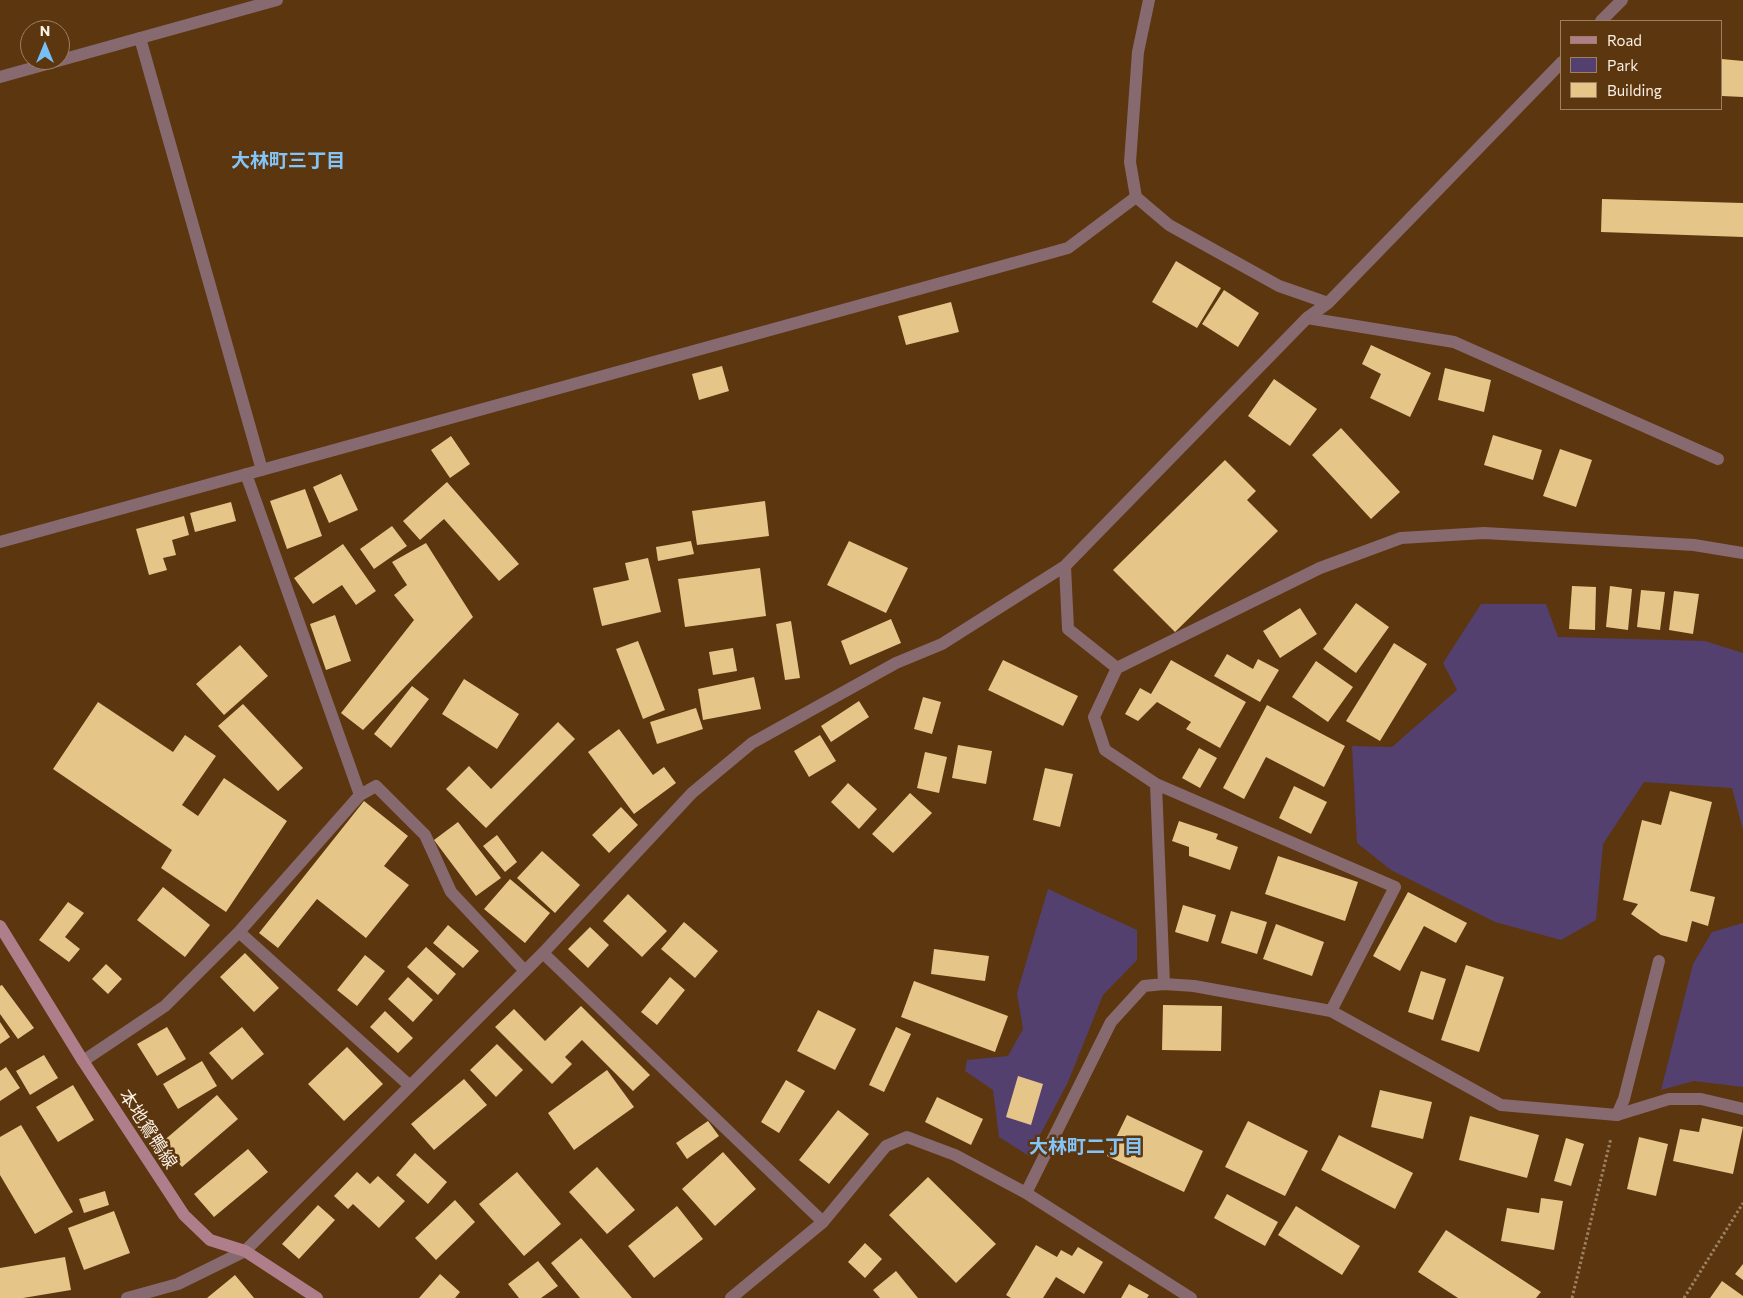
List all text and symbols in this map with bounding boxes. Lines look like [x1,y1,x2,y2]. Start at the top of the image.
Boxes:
north arrow [20,20,70,70]
legend [1560,20,1723,110]
text: N [40,22,50,39]
text: Road [1607,31,1642,49]
text: Park [1607,56,1638,74]
text: Building [1607,81,1662,99]
district label: 大林町三丁目 [231,150,345,172]
street label: 本地鴛鴨線 [114,1085,182,1173]
district label: 大林町二丁目 [1029,1136,1143,1158]

